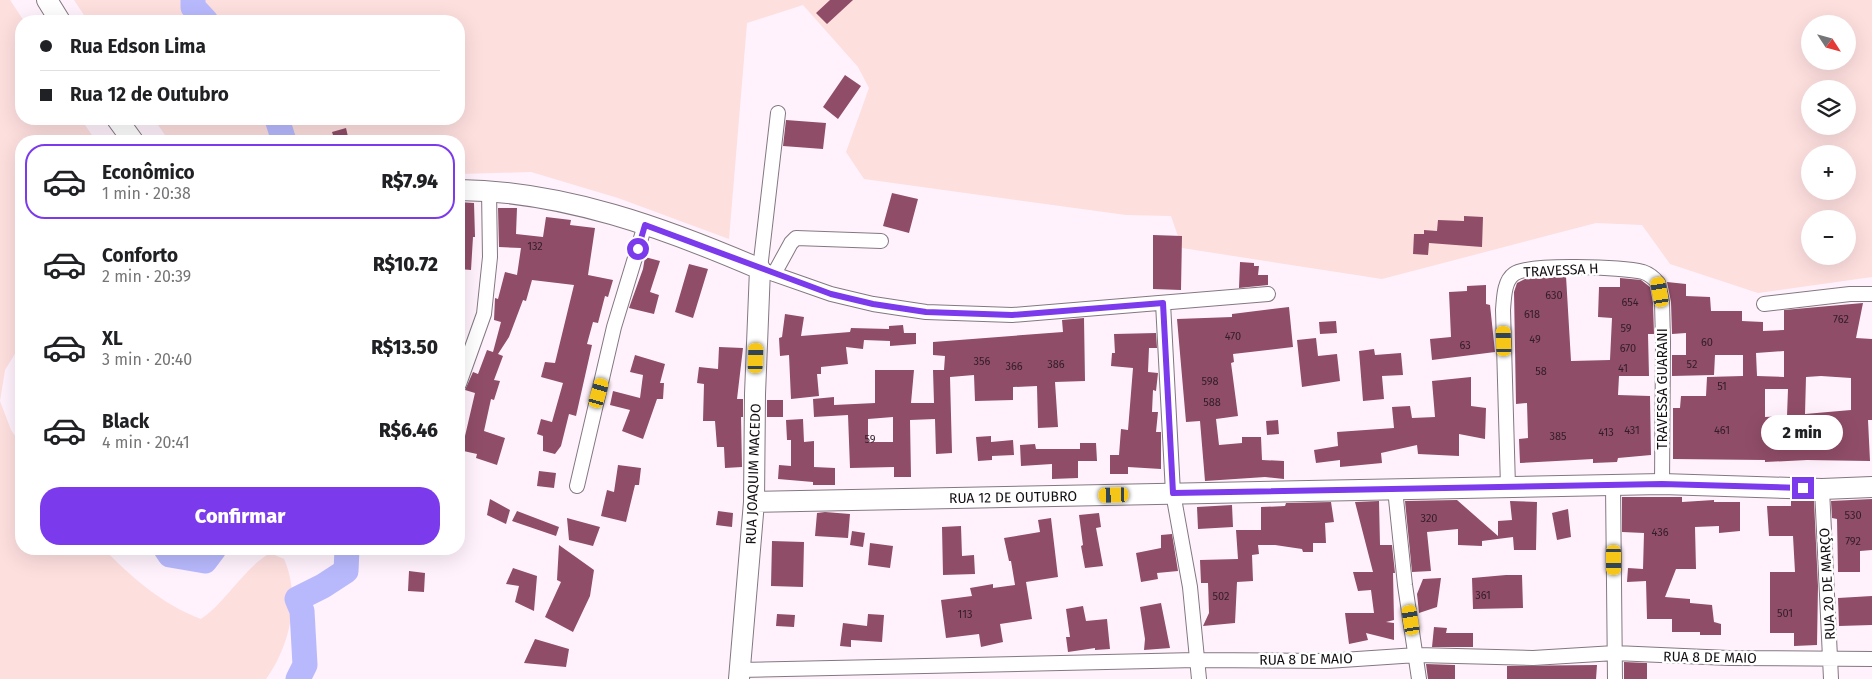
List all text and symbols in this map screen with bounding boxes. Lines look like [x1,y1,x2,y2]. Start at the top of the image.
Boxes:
north arrow [1801,15,1856,70]
map controls [1801,15,1856,265]
text: Rua Edson Lima [70,35,206,58]
button: layers [1801,80,1856,135]
text: Rua 12 de Outubro [70,83,229,106]
button: + [1801,145,1856,200]
icon: car [42,159,87,204]
text: Econômico [102,161,195,184]
text: R$7.94 [381,170,438,193]
text: 1 min · 20:38 [102,184,191,203]
button: − [1801,210,1856,265]
route start [627,238,649,260]
house number: 132 [527,240,543,253]
icon: car [42,242,87,287]
text: Conforto [102,244,178,267]
text: R$10.72 [373,253,438,276]
street label: TRAVESSA H [1523,260,1599,281]
text: 2 min · 20:39 [102,267,191,286]
car [1650,276,1669,308]
house number: 630 [1545,289,1563,302]
house number: 654 [1621,296,1639,309]
house number: 618 [1524,308,1540,321]
house number: 762 [1833,313,1849,326]
house number: 59 [1620,322,1632,335]
icon: car [42,325,87,370]
car [1495,326,1512,356]
text: XL [102,327,123,350]
street label: TRAVESSA GUARANI [1654,328,1671,450]
house number: 470 [1225,330,1241,343]
house number: 49 [1529,333,1541,346]
text: R$13.50 [371,336,438,359]
house number: 60 [1701,336,1713,349]
house number: 63 [1459,339,1471,352]
house number: 670 [1620,342,1636,355]
car [747,343,764,373]
text: 3 min · 20:40 [102,350,192,369]
house number: 356 [974,355,991,368]
house number: 386 [1047,358,1065,371]
house number: 52 [1687,358,1697,371]
house number: 366 [1005,360,1023,373]
house number: 41 [1618,362,1628,375]
house number: 58 [1535,365,1547,378]
house number: 598 [1201,375,1219,388]
car [587,377,610,409]
house number: 51 [1717,380,1727,393]
house number: 588 [1203,396,1221,409]
street label: RUA JOAQUIM MACEDO [743,403,764,545]
icon: car [42,408,87,453]
text: Black [102,410,149,433]
callout: 2 min [1762,416,1844,450]
text: R$6.46 [379,419,438,442]
text: 2 min [1782,423,1822,442]
house number: 431 [1624,424,1640,437]
house number: 461 [1714,424,1730,437]
house number: 413 [1598,426,1614,439]
house number: 385 [1549,430,1567,443]
text: 4 min · 20:41 [102,433,190,452]
house number: 59 [864,433,876,446]
route end [1792,477,1814,499]
button: Confirmar [40,487,440,545]
car [1098,487,1129,503]
street label: RUA 12 DE OUTUBRO [949,488,1077,507]
house number: 530 [1844,509,1862,522]
house number: 320 [1421,512,1437,525]
house number: 436 [1651,526,1669,539]
street label: RUA 20 DE MARÇO [1816,527,1839,641]
house number: 792 [1845,535,1861,548]
car [1606,545,1621,575]
house number: 361 [1475,589,1491,602]
house number: 502 [1213,590,1229,603]
car [1401,604,1420,636]
house number: 501 [1777,607,1793,620]
house number: 113 [958,608,972,621]
street label: RUA 8 DE MAIO [1663,648,1757,667]
street label: RUA 8 DE MAIO [1259,650,1353,669]

